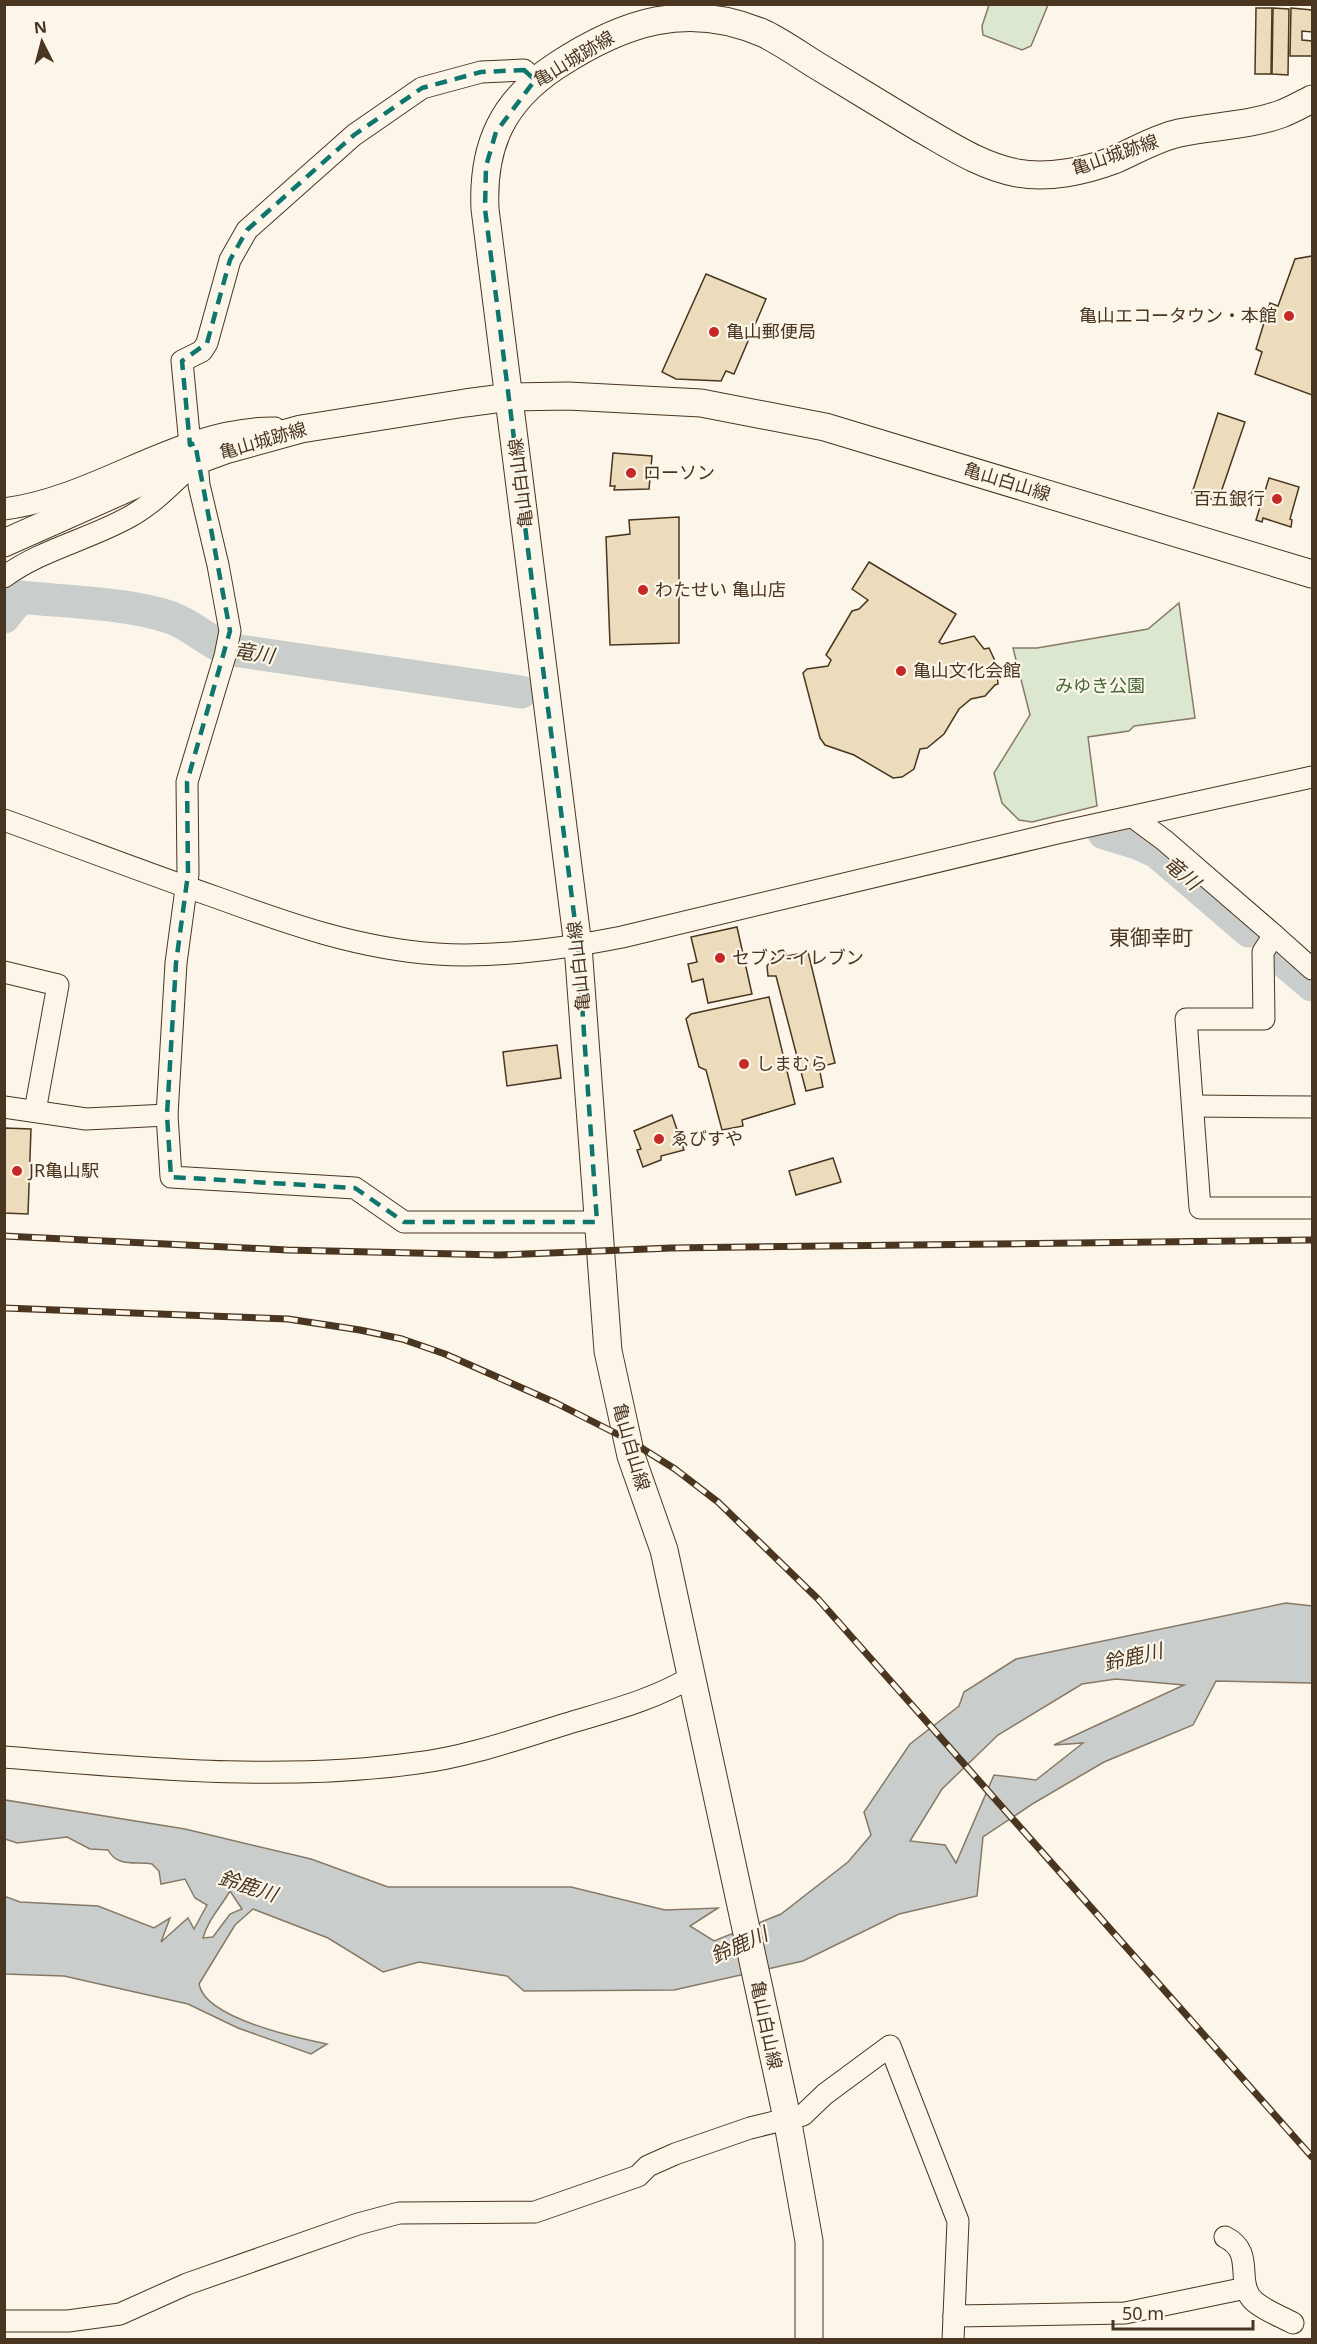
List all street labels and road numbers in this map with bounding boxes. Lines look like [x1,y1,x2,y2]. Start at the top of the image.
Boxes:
street label: 亀山城跡線 [529,25,618,92]
street label: 亀山城跡線 [1068,128,1161,180]
street label: 亀山城跡線 [216,416,309,464]
street label: 亀山白山線 [503,437,537,529]
street label: 亀山白山線 [961,456,1054,506]
street label: 亀山白山線 [561,920,595,1012]
street label: 亀山白山線 [608,1400,656,1493]
street label: 亀山白山線 [746,1978,788,2071]

